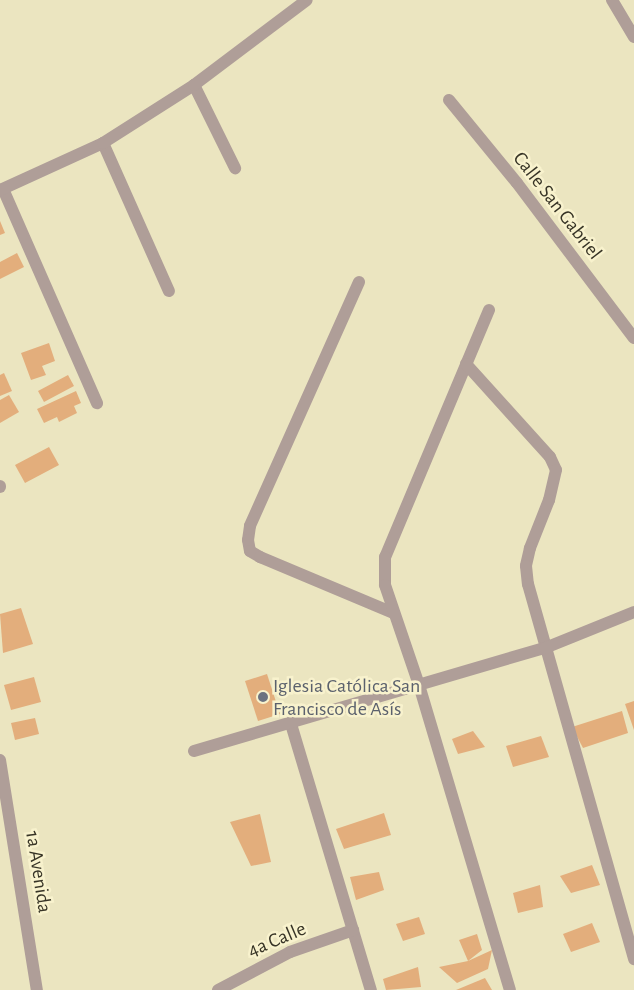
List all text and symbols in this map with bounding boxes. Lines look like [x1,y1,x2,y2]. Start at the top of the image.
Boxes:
street label: Calle San Gabriel [507,147,607,265]
place label: Iglesia Católica San Francisco de Asís [273,674,420,721]
marker: Iglesia Católica San Francisco de Asís [257,691,269,703]
street label: 1a Avenida [20,829,56,915]
street label: 4a Calle [244,917,310,963]

